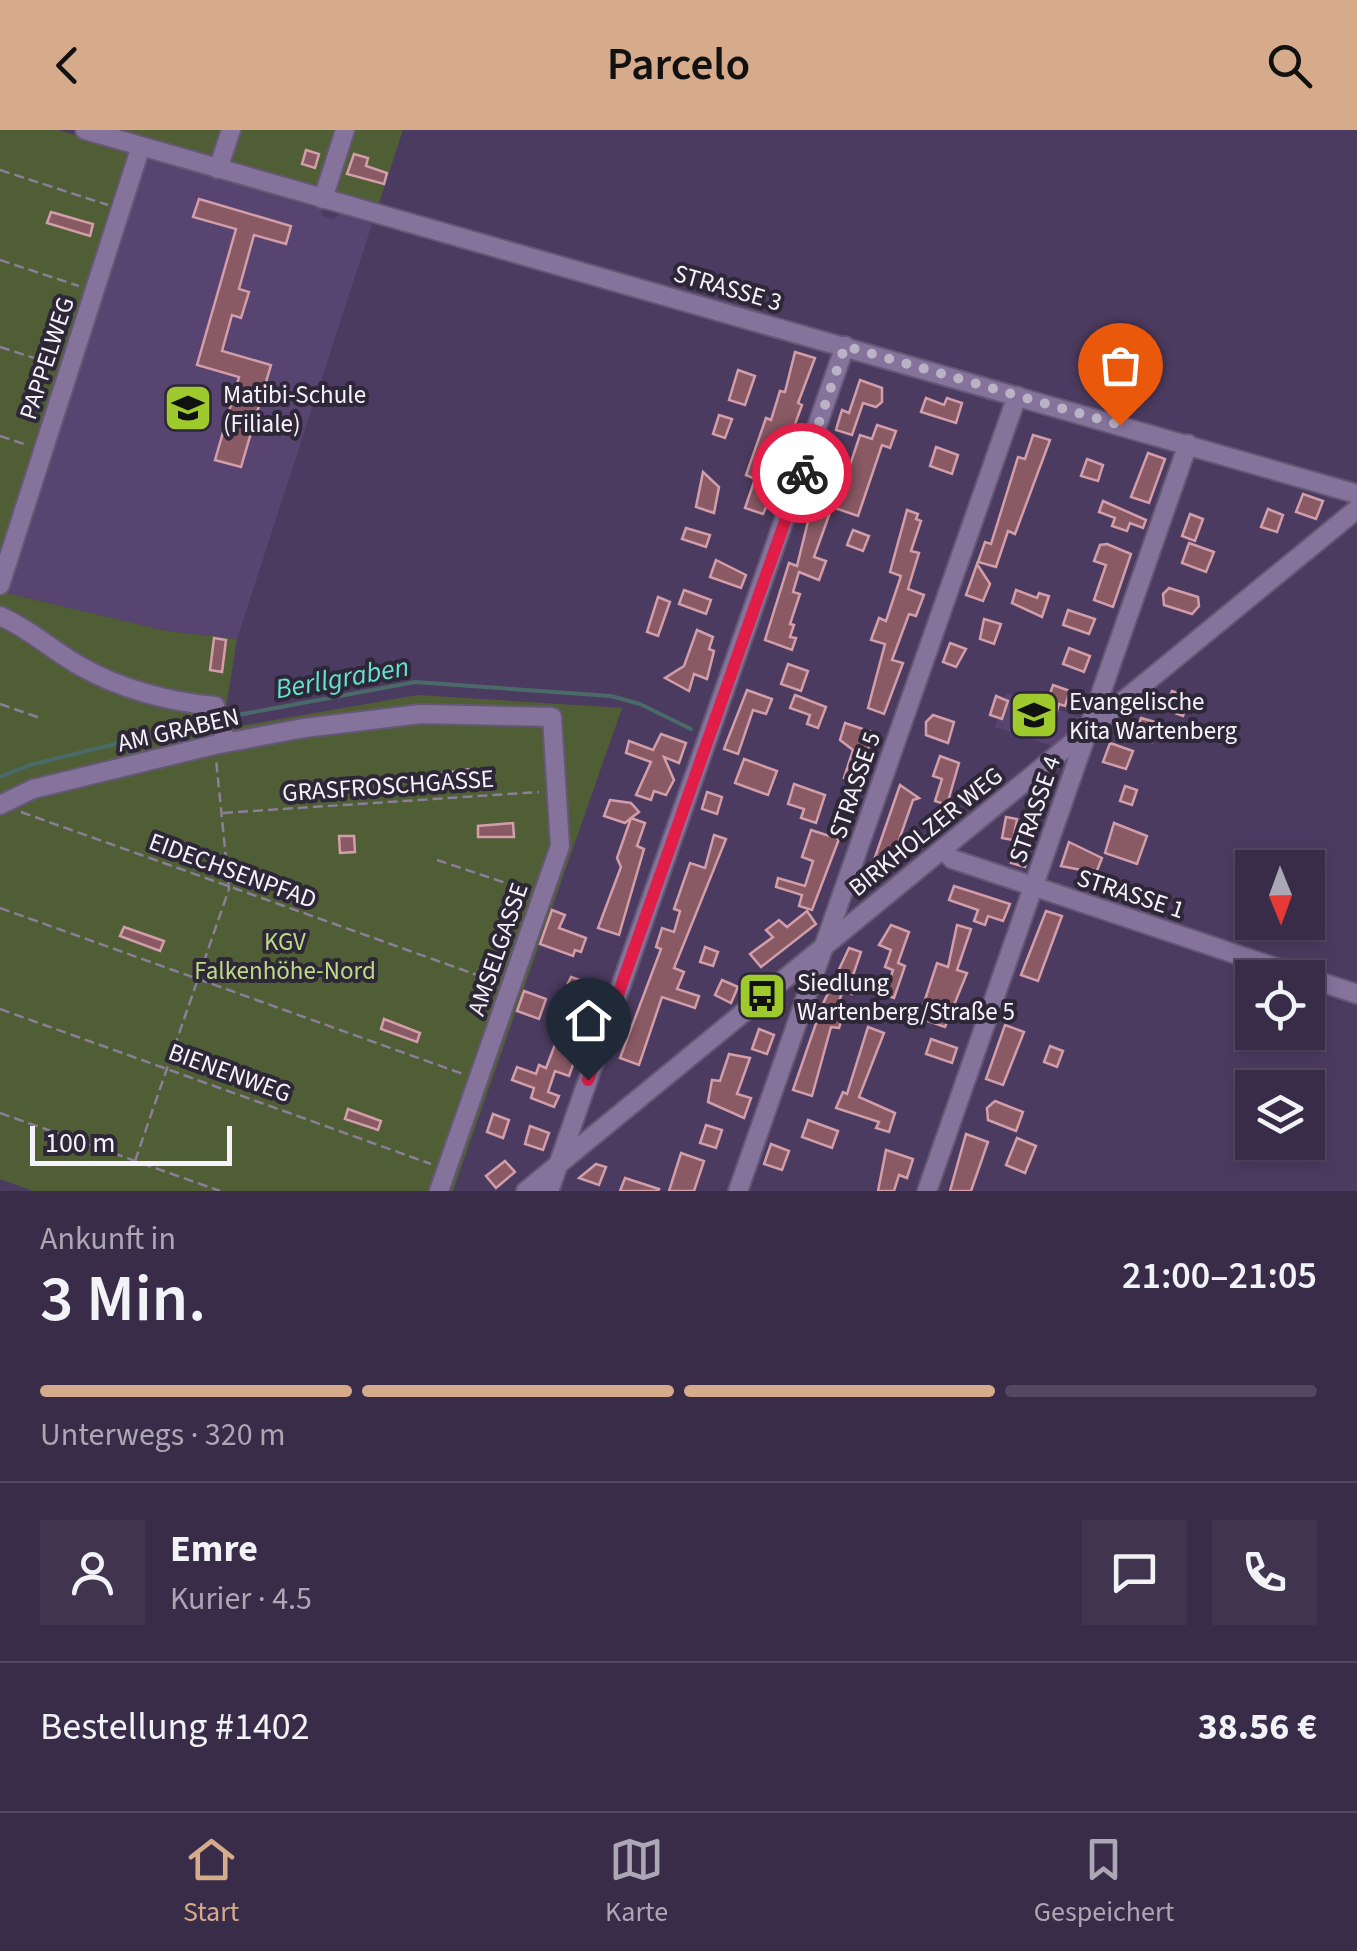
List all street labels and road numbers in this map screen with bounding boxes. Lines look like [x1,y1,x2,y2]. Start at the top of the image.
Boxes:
street label: STRASSE 3 [669,255,786,321]
street label: PAPPELWEG [10,292,84,424]
street label: AM GRABEN [114,698,243,761]
street label: STRASSE 5 [820,727,890,844]
street label: STRASSE 4 [1000,751,1070,868]
street label: BIRKHOLZER WEG [841,758,1010,905]
street label: GRASFROSCHGASSE [281,761,495,811]
street label: EIDECHSENPFAD [144,824,322,918]
street label: STRASSE 1 [1072,860,1189,928]
street label: AMSELGASSE [458,878,537,1021]
street label: BIENENWEG [163,1034,296,1112]

